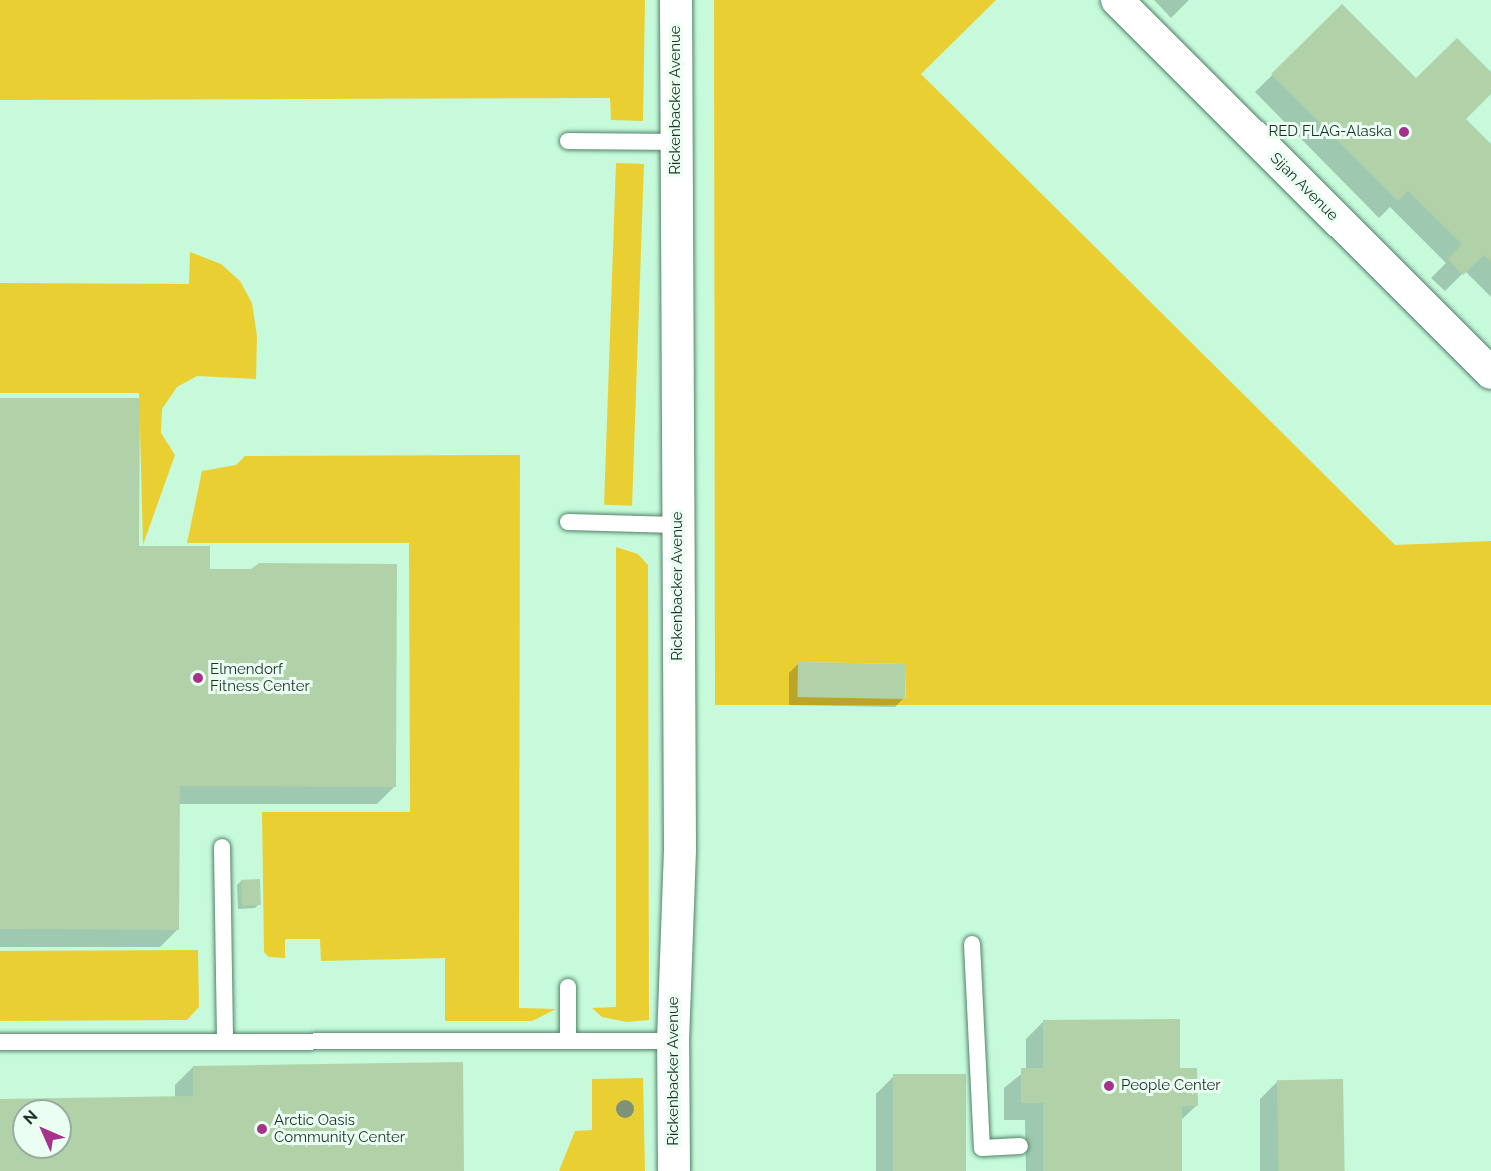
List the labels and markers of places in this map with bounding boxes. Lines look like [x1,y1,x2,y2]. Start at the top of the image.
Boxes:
place label: RED FLAG-Alaska [1268,123,1392,141]
marker: RED FLAG-Alaska [1397,125,1411,139]
place label: Elmendorf Fitness Center [210,660,310,695]
marker: Elmendorf Fitness Center [191,671,205,685]
place label: People Center [1121,1077,1221,1095]
marker: People Center [1102,1079,1116,1093]
place label: Arctic Oasis Community Center [274,1111,405,1146]
marker: Arctic Oasis Community Center [255,1122,269,1136]

